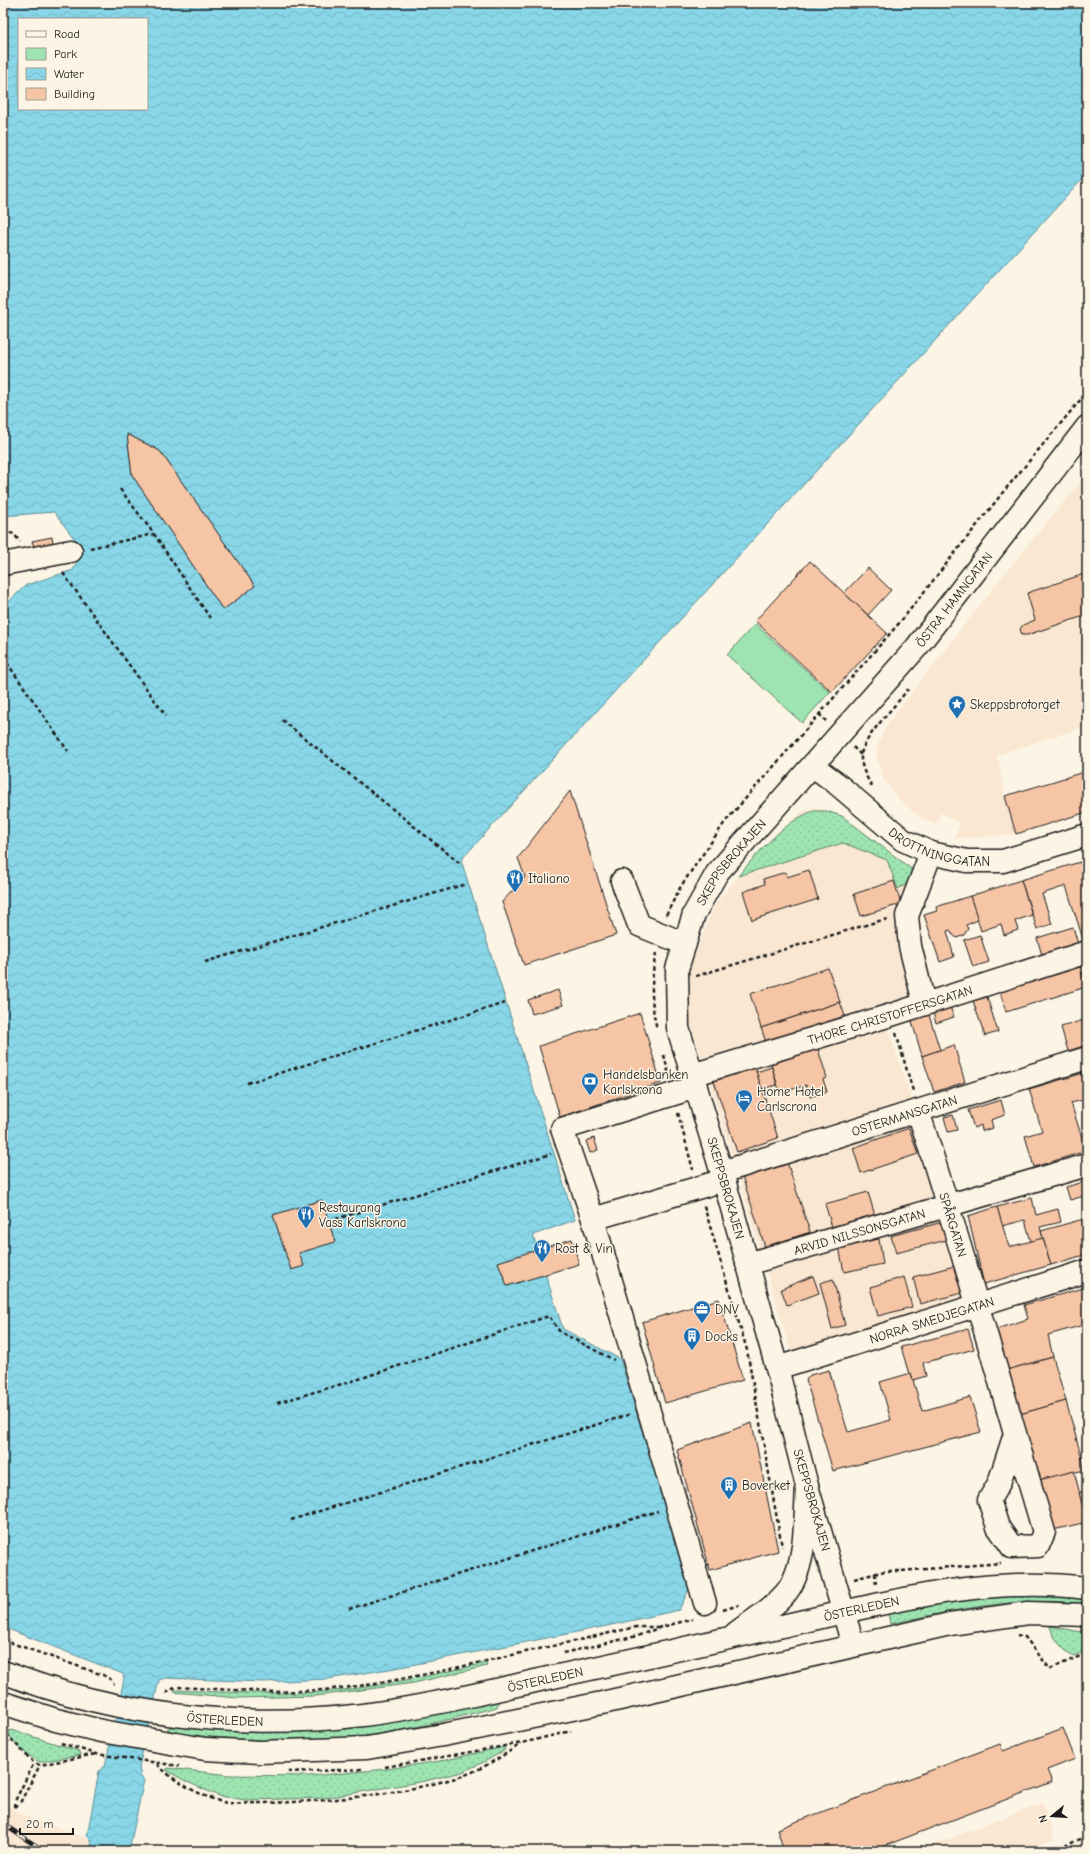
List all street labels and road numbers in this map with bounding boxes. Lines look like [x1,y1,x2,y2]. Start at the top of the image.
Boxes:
street label: ÖSTRA HAMNGATAN [911,549,995,650]
street label: SKEPPSBROKAJEN [693,816,769,908]
street label: DROTTNINGGATAN [886,824,990,869]
street label: THORE CHRISTOFFERSGATAN [806,982,974,1047]
street label: OSTERMANSGATAN [850,1092,959,1139]
street label: SKEPPSBROKAJEN [704,1135,748,1241]
street label: SPÅRGATAN [937,1190,970,1259]
street label: ARVID NILSSONSGATAN [792,1205,927,1258]
street label: NORRA SMEDJEGATAN [867,1293,996,1346]
street label: SKEPPSBROKAJEN [790,1447,834,1553]
street label: ÖSTERLEDEN [822,1593,900,1624]
street label: ÖSTERLEDEN [506,1663,584,1695]
street label: ÖSTERLEDEN [186,1708,264,1728]

